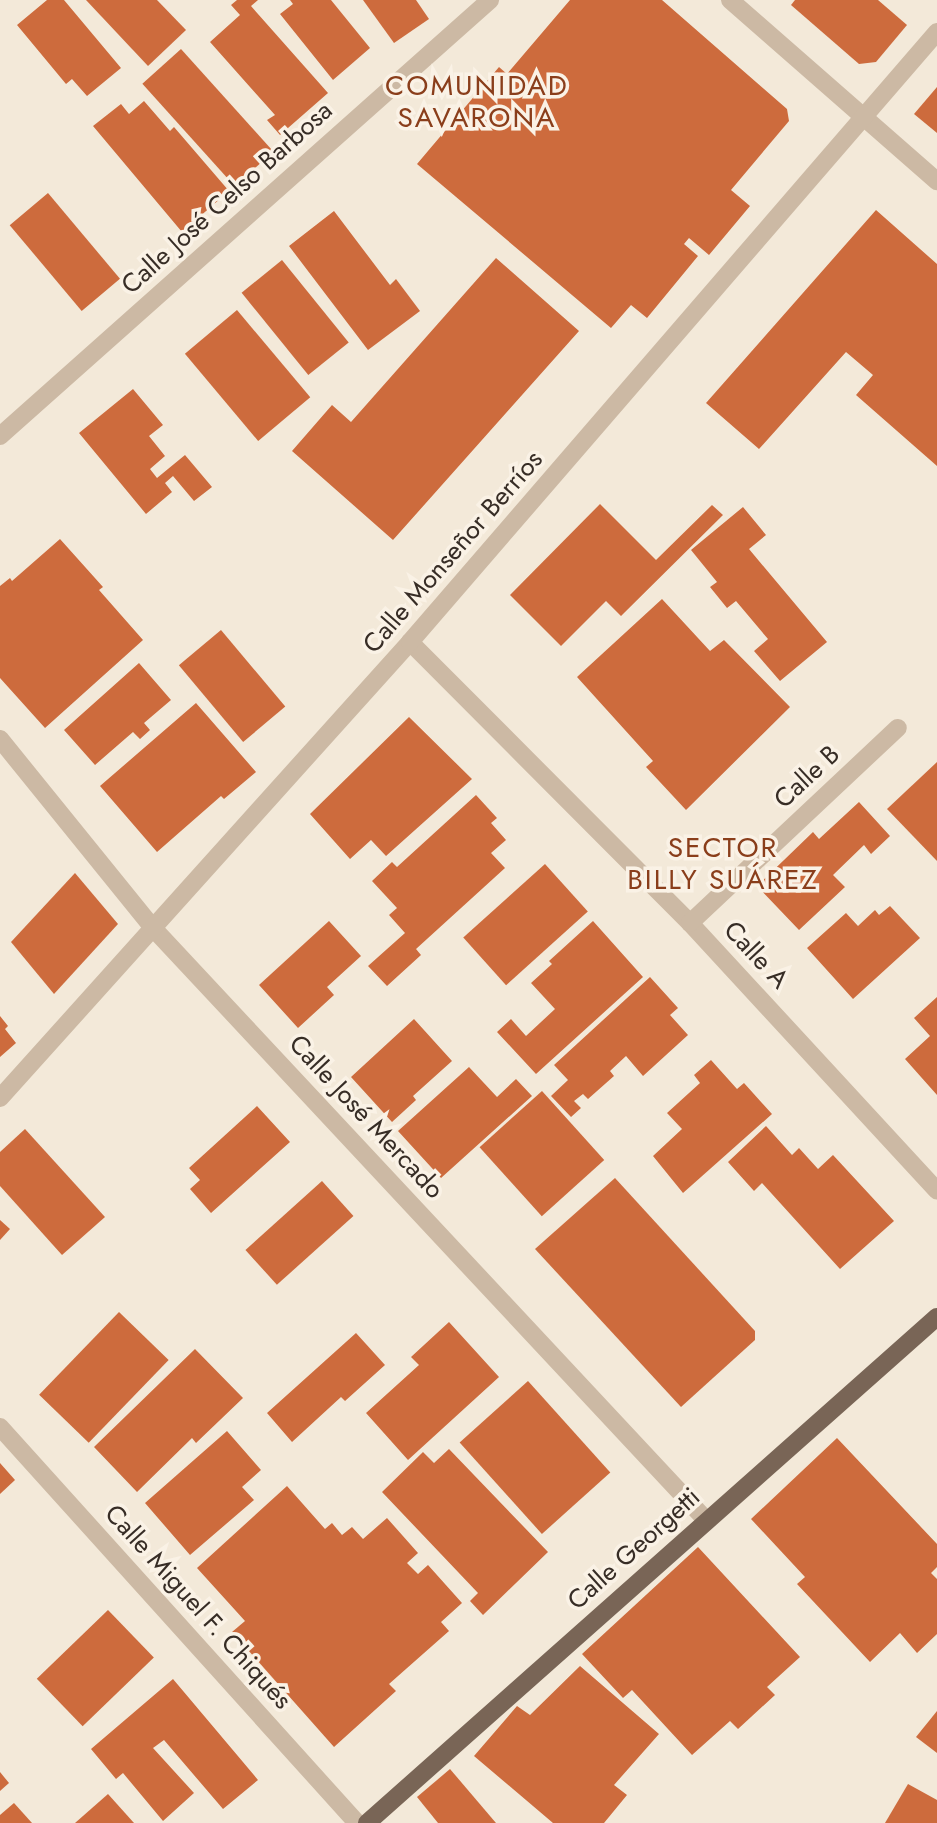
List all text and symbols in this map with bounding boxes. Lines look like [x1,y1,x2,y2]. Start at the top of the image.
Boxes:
district label: COMUNIDAD SAVARONA [386,69,568,135]
street label: Calle José Celso Barbosa [115,95,339,301]
street label: Calle Monseñor Berríos [357,444,549,660]
street label: Calle B [768,739,846,815]
district label: SECTOR BILLY SUÁREZ [629,831,817,897]
street label: Calle A [717,915,795,995]
street label: Calle José Mercado [282,1029,450,1205]
street label: Calle Georgetti [561,1481,707,1617]
street label: Calle Miguel F. Chiqués [98,1498,298,1716]

